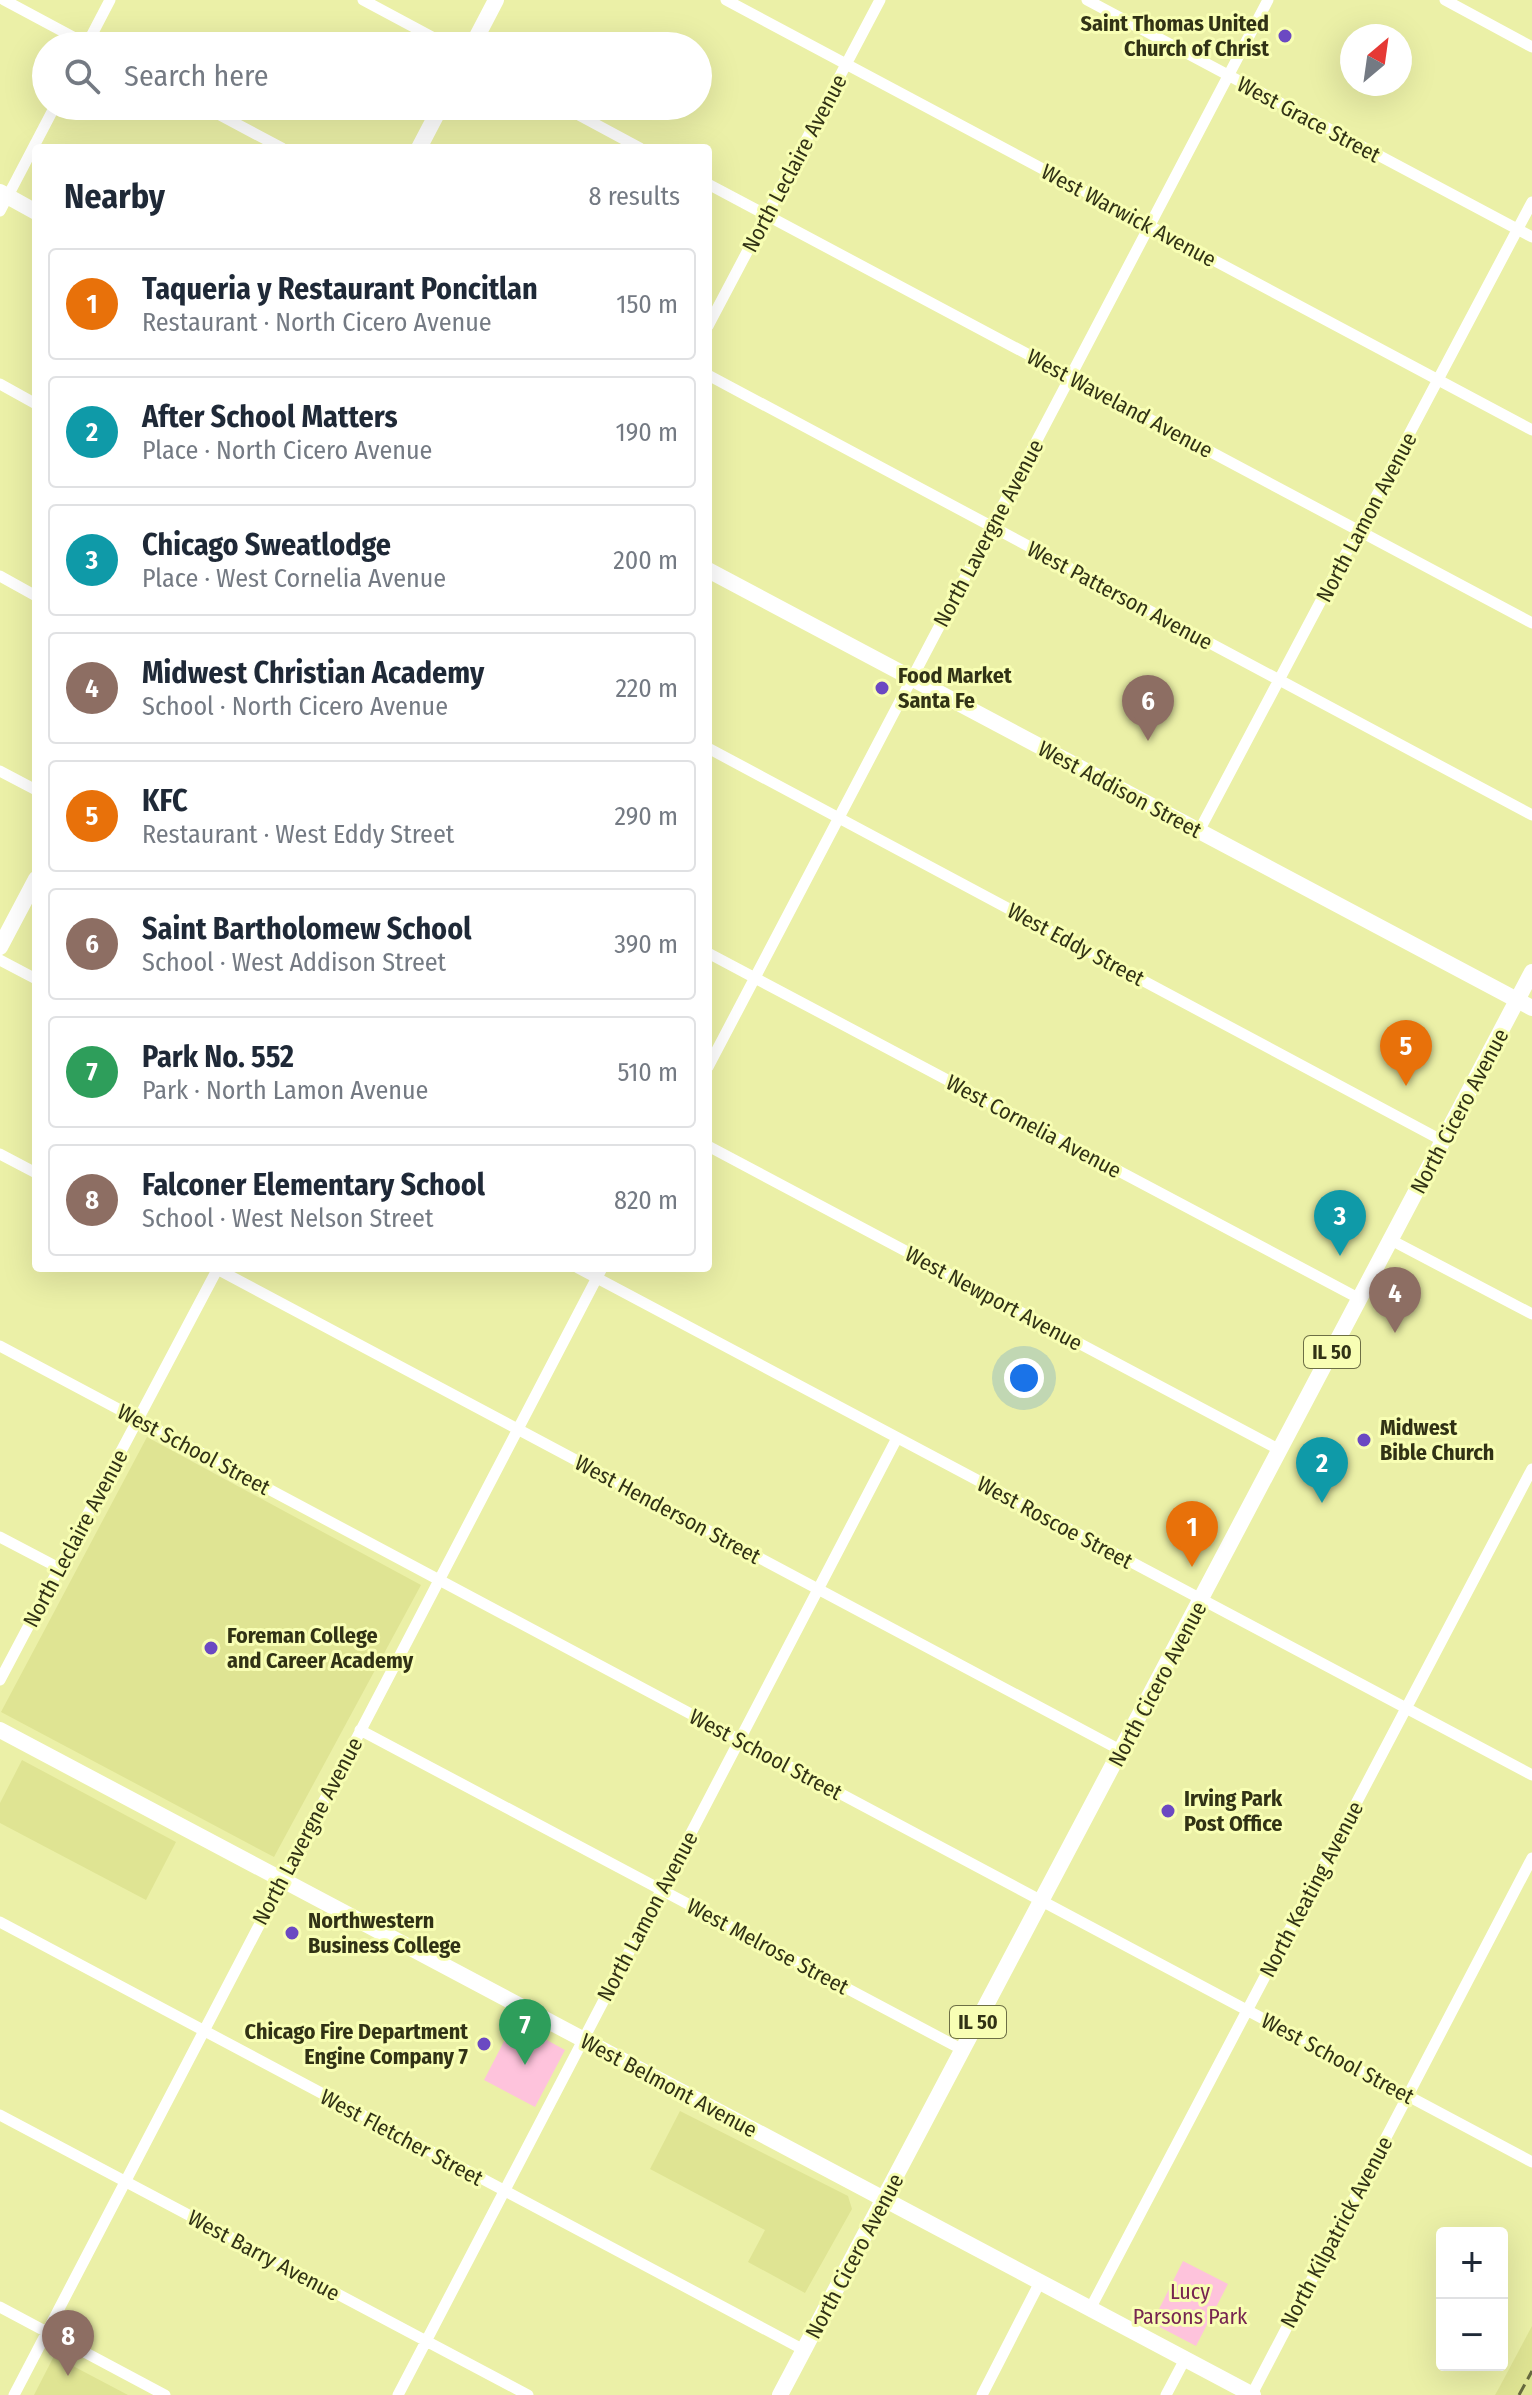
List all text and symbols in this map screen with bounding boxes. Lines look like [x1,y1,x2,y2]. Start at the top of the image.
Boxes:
place label: Saint Thomas United Church of Christ [1081,10,1269,62]
north arrow [1340,24,1412,96]
marker: Saint Thomas United Church of Christ [1276,27,1294,45]
search box [32,32,712,120]
icon: search [60,54,104,98]
text: Search here [124,58,269,94]
street label: North Leclaire Avenue [736,70,853,257]
street label: West Grace Street [1232,70,1386,169]
street label: West Warwick Avenue [1037,158,1221,273]
text: Nearby [64,176,165,217]
text: 8 results [589,181,680,212]
text: Taqueria y Restaurant Poncitlan [142,271,538,307]
text: 1 [87,289,98,320]
text: 150 m [616,289,678,320]
text: Restaurant · North Cicero Avenue [142,307,492,338]
street label: West Waveland Avenue [1022,343,1217,464]
text: After School Matters [142,399,398,435]
text: 2 [86,417,98,448]
text: 190 m [616,417,678,448]
street label: North Lamon Avenue [1310,428,1423,607]
text: Place · North Cicero Avenue [142,435,432,466]
street label: North Lavergne Avenue [928,435,1049,632]
text: Chicago Sweatlodge [142,527,391,563]
street label: West Patterson Avenue [1022,535,1217,656]
text: 3 [86,545,98,576]
text: 200 m [613,545,678,576]
text: Place · West Cornelia Avenue [142,563,446,594]
text: Midwest Christian Academy [142,655,484,691]
place label: Food Market Santa Fe [898,662,1012,714]
text: 4 [85,673,99,704]
text: 220 m [615,673,678,704]
pin: 6 [1122,675,1174,741]
marker: Food Market Santa Fe [873,679,891,697]
text: School · North Cicero Avenue [142,691,448,722]
street label: West Addison Street [1033,735,1207,844]
text: KFC [142,783,188,819]
text: 5 [86,801,98,832]
text: 290 m [614,801,678,832]
text: Restaurant · West Eddy Street [142,819,454,850]
street label: West Eddy Street [1003,897,1150,992]
text: Saint Bartholomew School [142,911,471,947]
text: 6 [85,929,99,960]
text: 390 m [614,929,678,960]
text: School · West Addison Street [142,947,446,978]
pin: 5 [1380,1020,1432,1086]
street label: North Cicero Avenue [1405,1024,1514,1198]
text: Park No. 552 [142,1039,294,1075]
text: 7 [86,1057,98,1088]
text: 510 m [618,1057,678,1088]
street label: West Cornelia Avenue [941,1069,1126,1184]
text: Park · North Lamon Avenue [142,1075,428,1106]
text: Falconer Elementary School [142,1167,485,1203]
text: 8 [85,1185,99,1216]
text: 820 m [614,1185,678,1216]
pin: 3 [1314,1190,1366,1256]
text: School · West Nelson Street [142,1203,433,1234]
street label: West Newport Avenue [900,1240,1087,1357]
pin: 4 [1369,1267,1421,1333]
road number: IL 50 [1304,1336,1360,1368]
your location [1004,1358,1044,1398]
street label: West School Street [113,1398,275,1501]
place label: Midwest Bible Church [1380,1414,1494,1466]
marker: Midwest Bible Church [1355,1431,1373,1449]
pin: 2 [1296,1437,1348,1503]
street label: North Leclaire Avenue [17,1445,134,1632]
street label: West Henderson Street [570,1449,766,1570]
street label: West Roscoe Street [972,1470,1138,1575]
pin: 1 [1166,1501,1218,1567]
street label: North Cicero Avenue [1103,1597,1212,1771]
place label: Foreman College and Career Academy [227,1622,414,1674]
marker: Foreman College and Career Academy [202,1639,220,1657]
street label: West School Street [685,1703,847,1806]
street label: North Lavergne Avenue [247,1733,368,1930]
place label: Irving Park Post Office [1184,1785,1283,1837]
street label: North Keating Avenue [1254,1797,1369,1982]
marker: Irving Park Post Office [1159,1802,1177,1820]
street label: North Lamon Avenue [591,1827,704,2006]
street label: West Melrose Street [682,1892,854,2001]
place label: Northwestern Business College [308,1907,461,1959]
marker: Northwestern Business College [283,1924,301,1942]
pin: 7 [499,1999,551,2065]
road number: IL 50 [950,2006,1006,2038]
street label: West School Street [1257,2007,1419,2110]
place label: Chicago Fire Department Engine Company 7 [245,2018,469,2070]
street label: West Belmont Avenue [576,2027,762,2143]
marker: Chicago Fire Department Engine Company 7 [475,2035,493,2053]
street label: West Fletcher Street [316,2083,489,2192]
street label: North Kilpatrick Avenue [1274,2132,1398,2333]
street label: North Cicero Avenue [800,2169,909,2343]
street label: West Barry Avenue [183,2204,344,2307]
map controls [1436,2227,1508,2371]
button: + [1436,2227,1508,2299]
park label: Lucy Parsons Park [1133,2278,1248,2330]
button: − [1436,2299,1508,2371]
pin: 8 [42,2310,94,2376]

